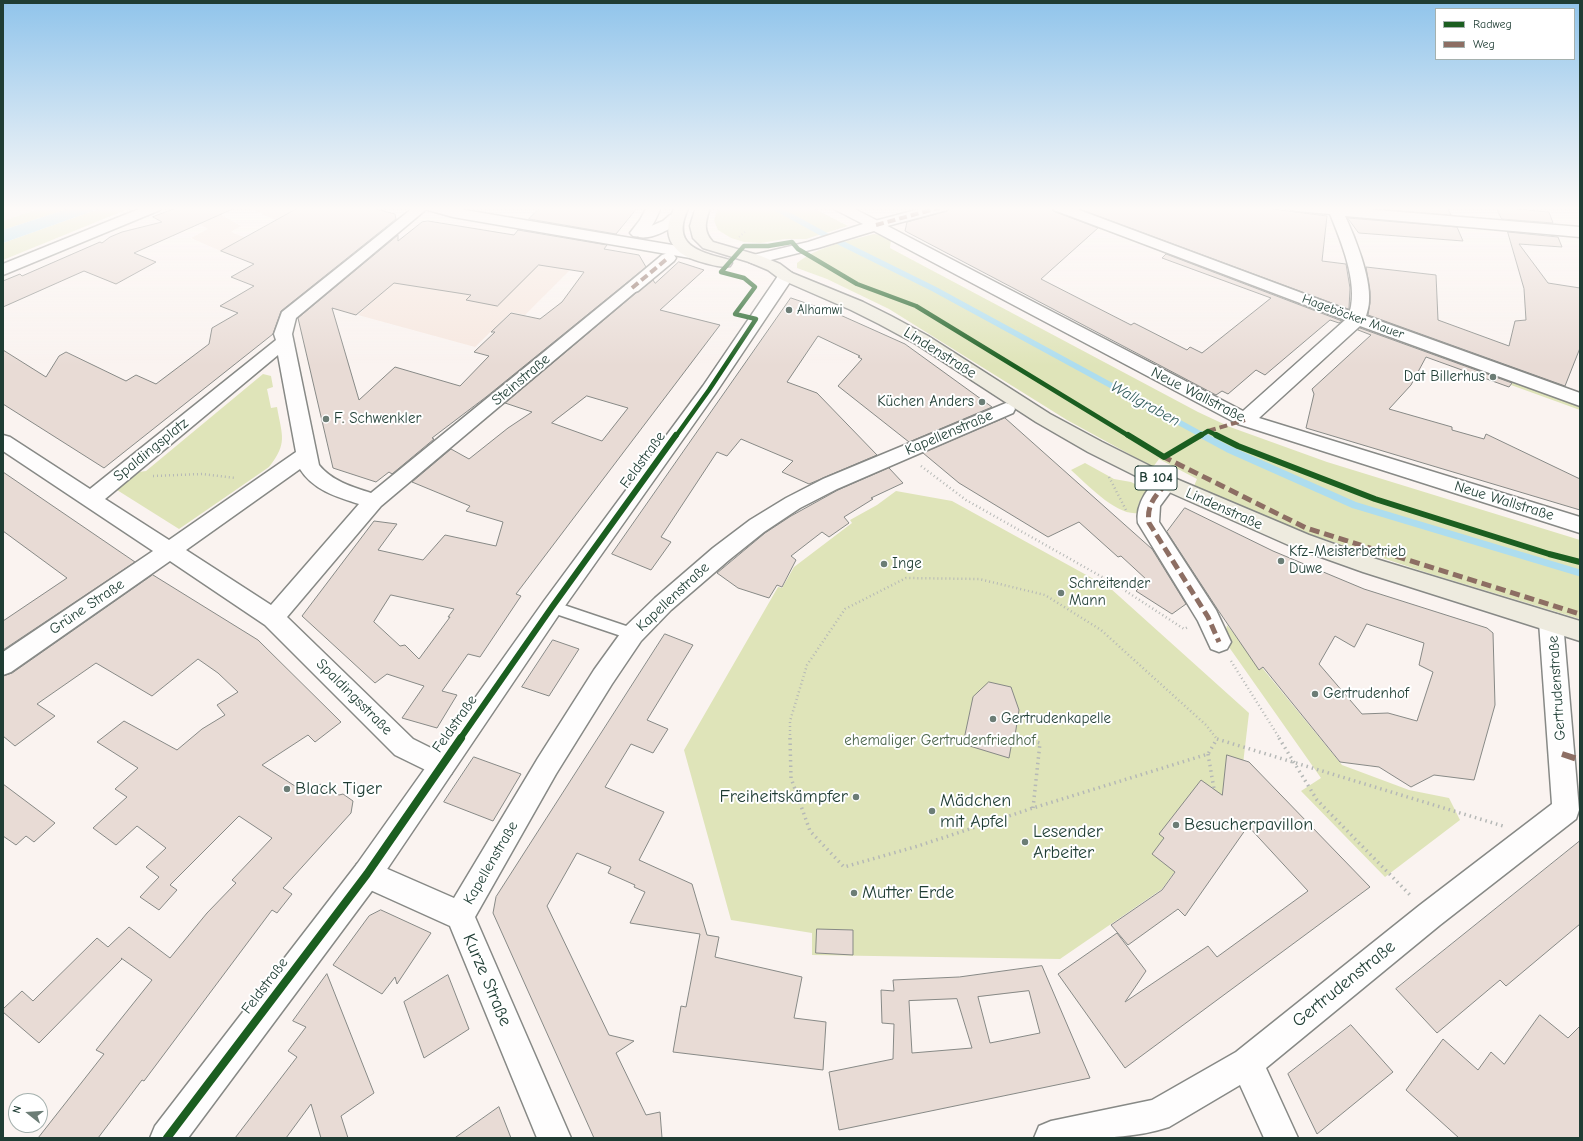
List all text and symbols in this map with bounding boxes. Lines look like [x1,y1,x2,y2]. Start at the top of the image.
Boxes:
legend [1435,8,1575,60]
text: Radweg [1473,17,1512,31]
text: Weg [1473,37,1495,51]
street label: Hageböcker Mauer [1300,291,1406,343]
place label: Alhamwi [797,302,843,318]
marker: Alhamwi [784,305,794,315]
street label: Lindenstraße [900,324,980,382]
street label: Steinstraße [488,350,554,410]
street label: Neue Wallstraße [1148,364,1248,426]
place label: Dat Billerhus [1404,368,1485,386]
marker: Dat Billerhus [1488,372,1498,382]
water label: Wallgraben [1107,377,1183,431]
place label: Küchen Anders [877,393,974,411]
marker: Küchen Anders [977,397,987,407]
street label: Kapellenstraße [903,406,995,460]
place label: F. Schwenkler [334,410,421,428]
street label: Spaldingsplatz [110,414,192,486]
marker: F. Schwenkler [321,414,331,424]
street label: Feldstraße [616,428,670,492]
road number: B 104 [1135,466,1177,490]
street label: Neue Wallstraße [1452,477,1556,525]
street label: Lindenstraße [1183,484,1265,534]
place label: Kfz-Meisterbetrieb Duwe [1289,543,1406,578]
place label: Inge [892,555,922,573]
marker: Kfz-Meisterbetrieb Duwe [1276,556,1286,566]
street label: Kapellenstraße [633,559,713,635]
marker: Inge [879,559,889,569]
street label: Grüne Straße [46,575,128,639]
place label: Schreitender Mann [1069,575,1150,610]
marker: Schreitender Mann [1056,588,1066,598]
street label: Gertrudenstraße [1544,635,1570,741]
street label: Spaldingsstraße [312,655,396,739]
place label: Gertrudenhof [1323,685,1409,703]
marker: Gertrudenhof [1310,689,1320,699]
street label: Feldstraße [429,692,481,756]
place label: Gertrudenkapelle [1001,710,1111,728]
marker: Gertrudenkapelle [988,714,998,724]
park label: ehemaliger Gertrudenfriedhof [844,732,1036,750]
place label: Black Tiger [295,778,382,800]
marker: Black Tiger [282,784,292,794]
place label: Freiheitskämpfer [719,786,848,808]
place label: Mädchen mit Apfel [940,790,1011,832]
marker: Freiheitskämpfer [851,792,861,802]
marker: Mädchen mit Apfel [927,806,937,816]
place label: Besucherpavillon [1184,814,1313,836]
street label: Kapellenstraße [460,818,522,908]
marker: Besucherpavillon [1171,820,1181,830]
place label: Lesender Arbeiter [1033,821,1103,864]
marker: Lesender Arbeiter [1020,837,1030,847]
place label: Mutter Erde [862,882,954,904]
marker: Mutter Erde [849,888,859,898]
street label: Kurze Straße [458,930,516,1030]
street label: Gertrudenstraße [1288,936,1400,1032]
street label: Feldstraße [238,954,292,1018]
north arrow [8,1093,48,1133]
text: N [10,1104,24,1115]

